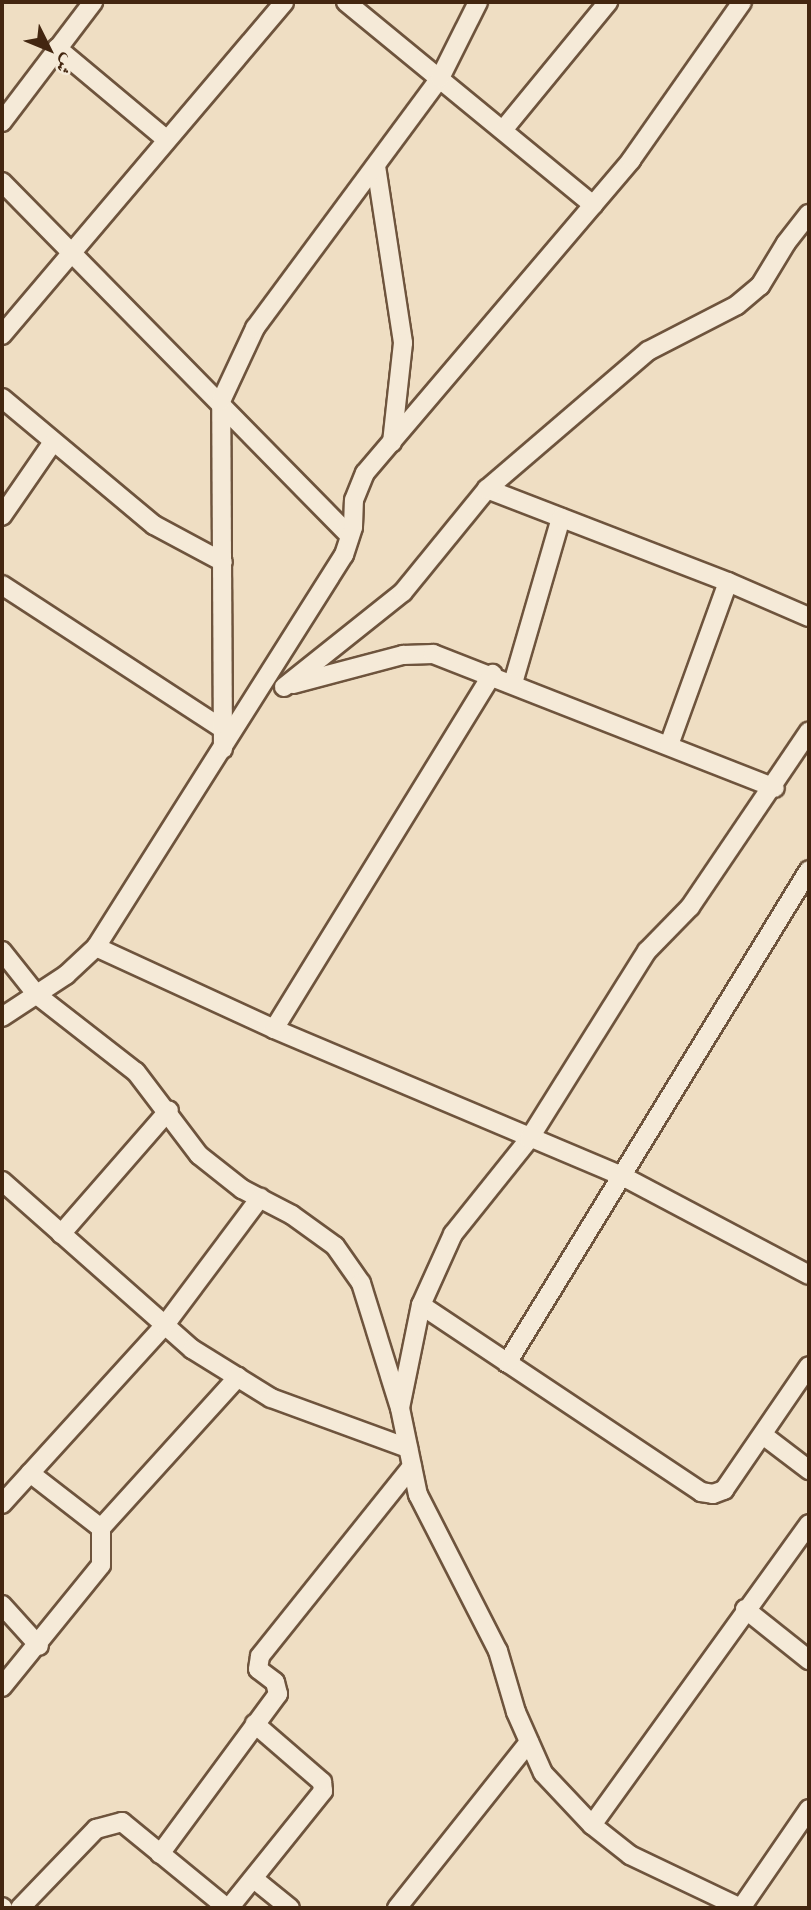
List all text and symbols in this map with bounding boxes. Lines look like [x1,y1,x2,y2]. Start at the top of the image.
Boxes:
north arrow [14,14,84,84]
text: ش [48,48,80,79]

